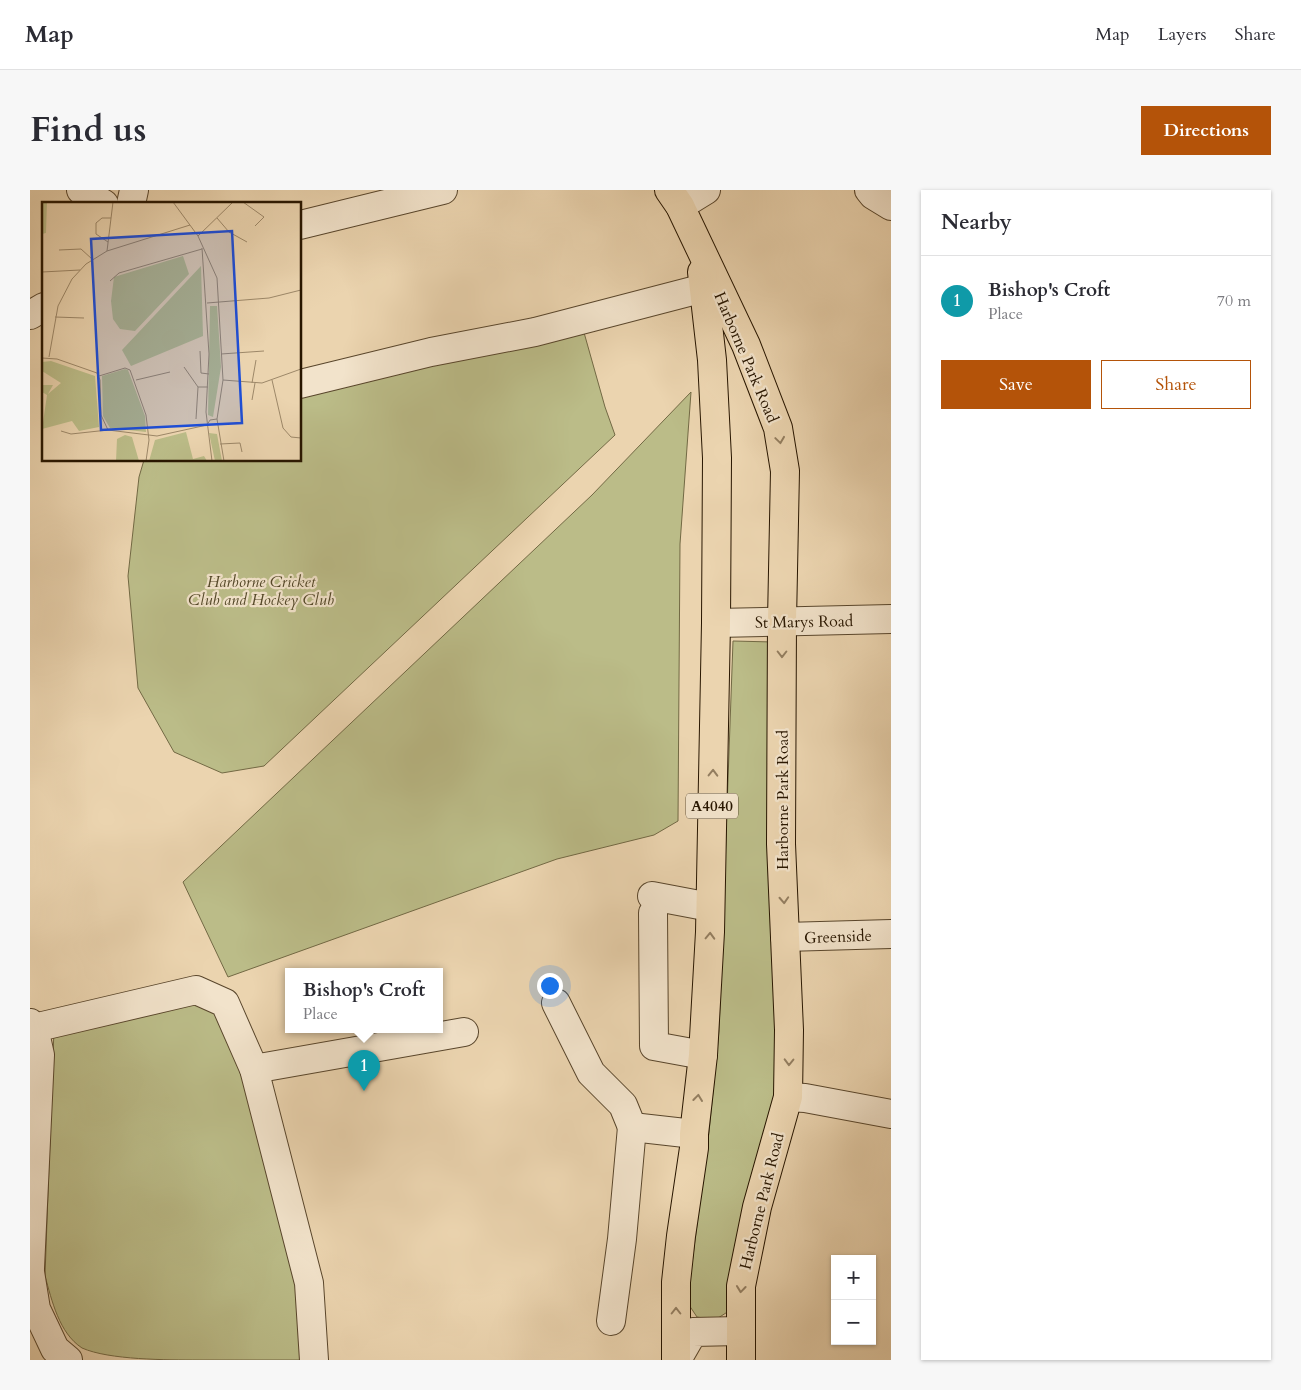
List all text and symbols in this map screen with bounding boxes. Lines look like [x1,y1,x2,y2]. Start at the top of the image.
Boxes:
text: Map [25,18,74,51]
text: Map [1095,22,1130,47]
text: Layers [1158,22,1207,47]
text: Share [1235,22,1276,47]
text: Find us [30,106,146,154]
button: Directions [1141,106,1271,155]
inset map [42,202,301,461]
text: Nearby [941,208,1012,237]
text: Bishop's Croft [988,277,1110,303]
street label: Harborne Park Road [709,289,784,427]
text: 1 [953,290,961,312]
text: 70 m [1217,290,1251,312]
text: Place [988,303,1023,325]
button: Save [941,360,1091,409]
button: Share [1101,360,1251,409]
one-way arrow [774,436,785,444]
park label: Harborne Cricket Club and Hockey Club [188,571,334,611]
street label: St Marys Road [755,610,854,634]
one-way arrow [777,650,787,658]
street label: Harborne Park Road [772,729,794,870]
one-way arrow [708,769,718,777]
road number: A4040 [686,794,738,818]
one-way arrow [778,896,789,904]
street label: Greenside [804,925,872,949]
one-way arrow [705,931,715,939]
popup [285,968,443,1033]
your location [537,973,563,999]
text: Bishop's Croft [303,977,425,1003]
text: Place [303,1003,338,1025]
pin: 1 [348,1050,380,1091]
one-way arrow [784,1059,794,1067]
one-way arrow [692,1093,703,1101]
street label: Harborne Park Road [734,1130,790,1272]
map controls [831,1255,876,1345]
button: + [831,1255,876,1300]
one-way arrow [736,1285,747,1293]
button: − [831,1300,876,1345]
one-way arrow [671,1307,681,1315]

